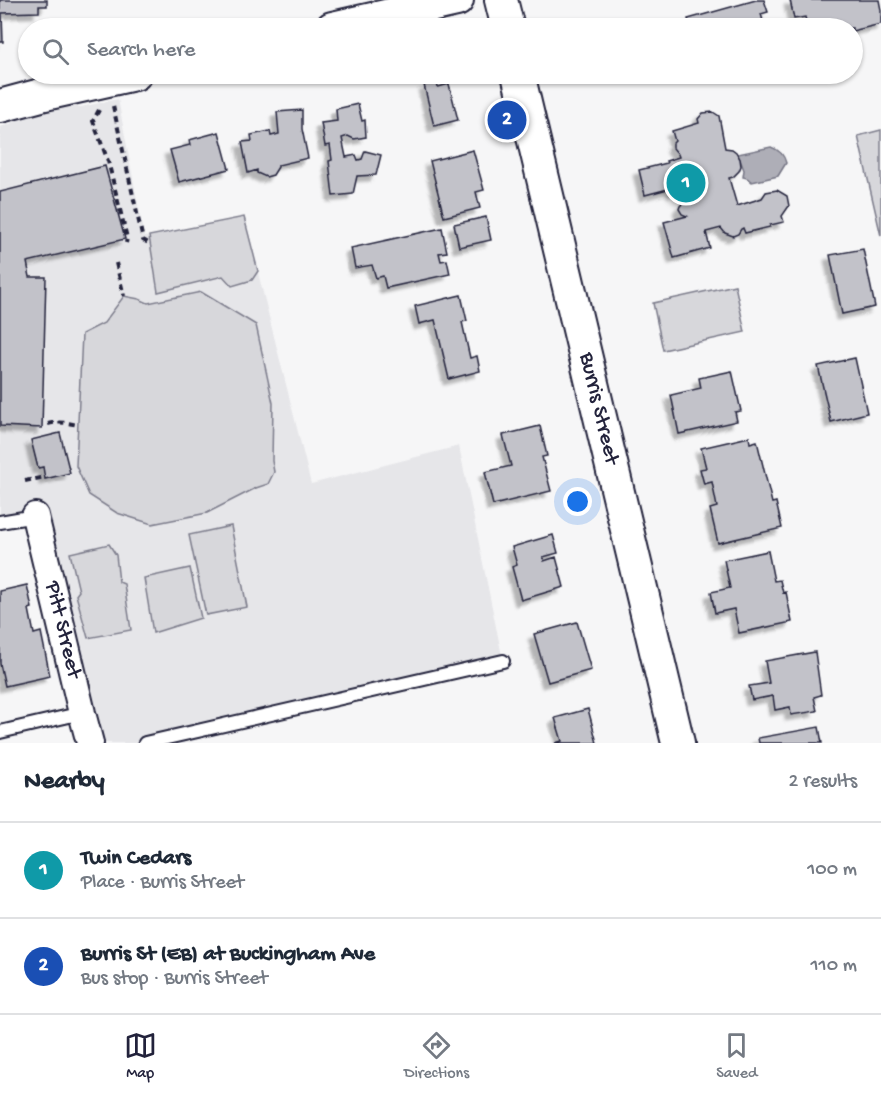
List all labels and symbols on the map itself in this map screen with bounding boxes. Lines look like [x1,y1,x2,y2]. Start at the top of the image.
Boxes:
pin: 2 [488,98,526,142]
pin: 1 [666,160,706,206]
street label: Burris Street [572,349,624,469]
your location [563,487,592,516]
street label: Pitt Street [38,578,87,683]

